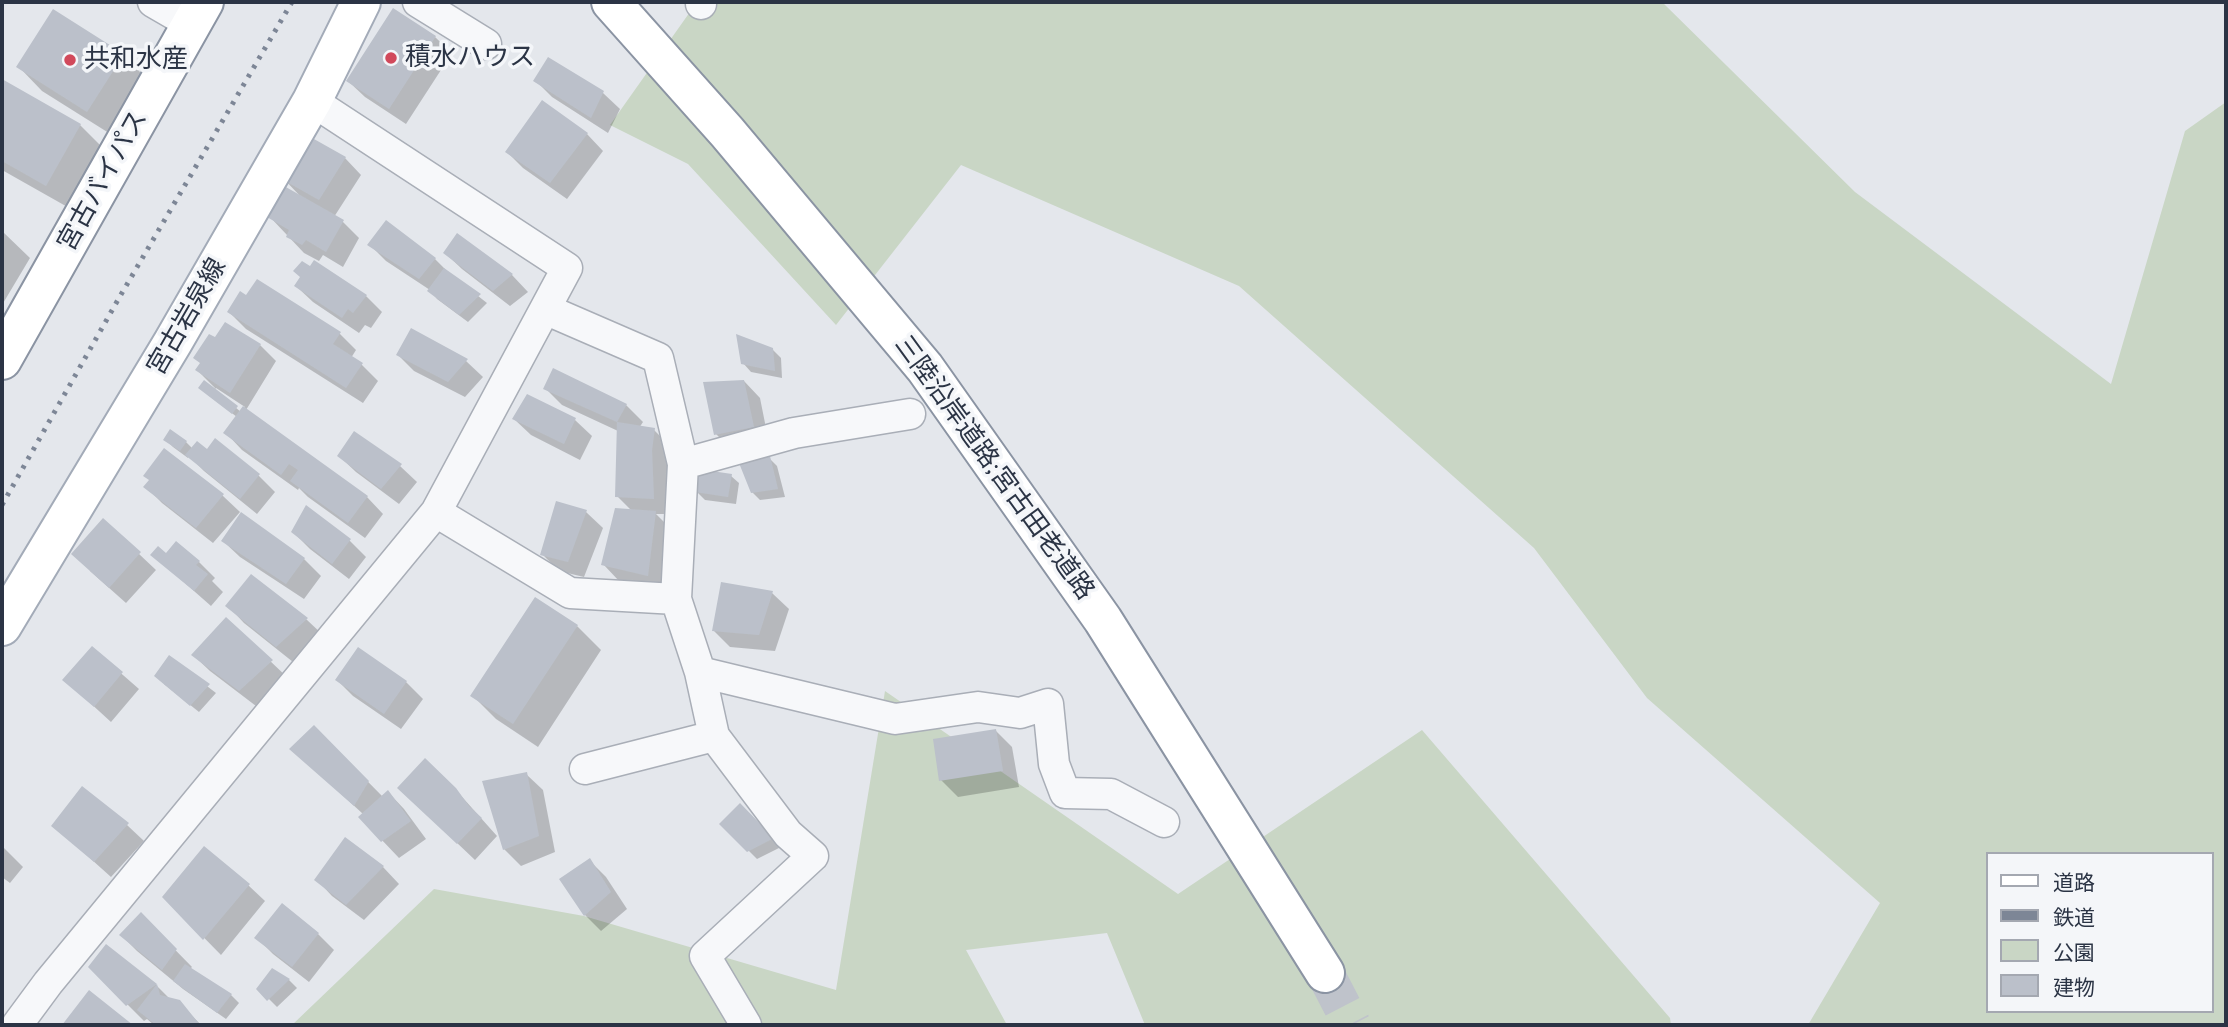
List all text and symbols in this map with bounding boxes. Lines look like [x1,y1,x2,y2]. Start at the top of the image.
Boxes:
place label: 積水ハウス [405,42,535,74]
place label: 共和水産 [84,44,188,76]
marker: 積水ハウス [383,50,399,66]
marker: 共和水産 [62,52,78,68]
street label: 宮古バイパス [52,105,154,257]
street label: 宮古岩泉線 [141,253,233,381]
street label: 三陸沿岸道路;宮古田老道路 [888,330,1100,606]
legend [1986,852,2214,1013]
text: 道路 [2053,871,2095,895]
text: 鉄道 [2053,906,2095,930]
text: 公園 [2053,941,2095,965]
text: 建物 [2053,976,2095,1000]

